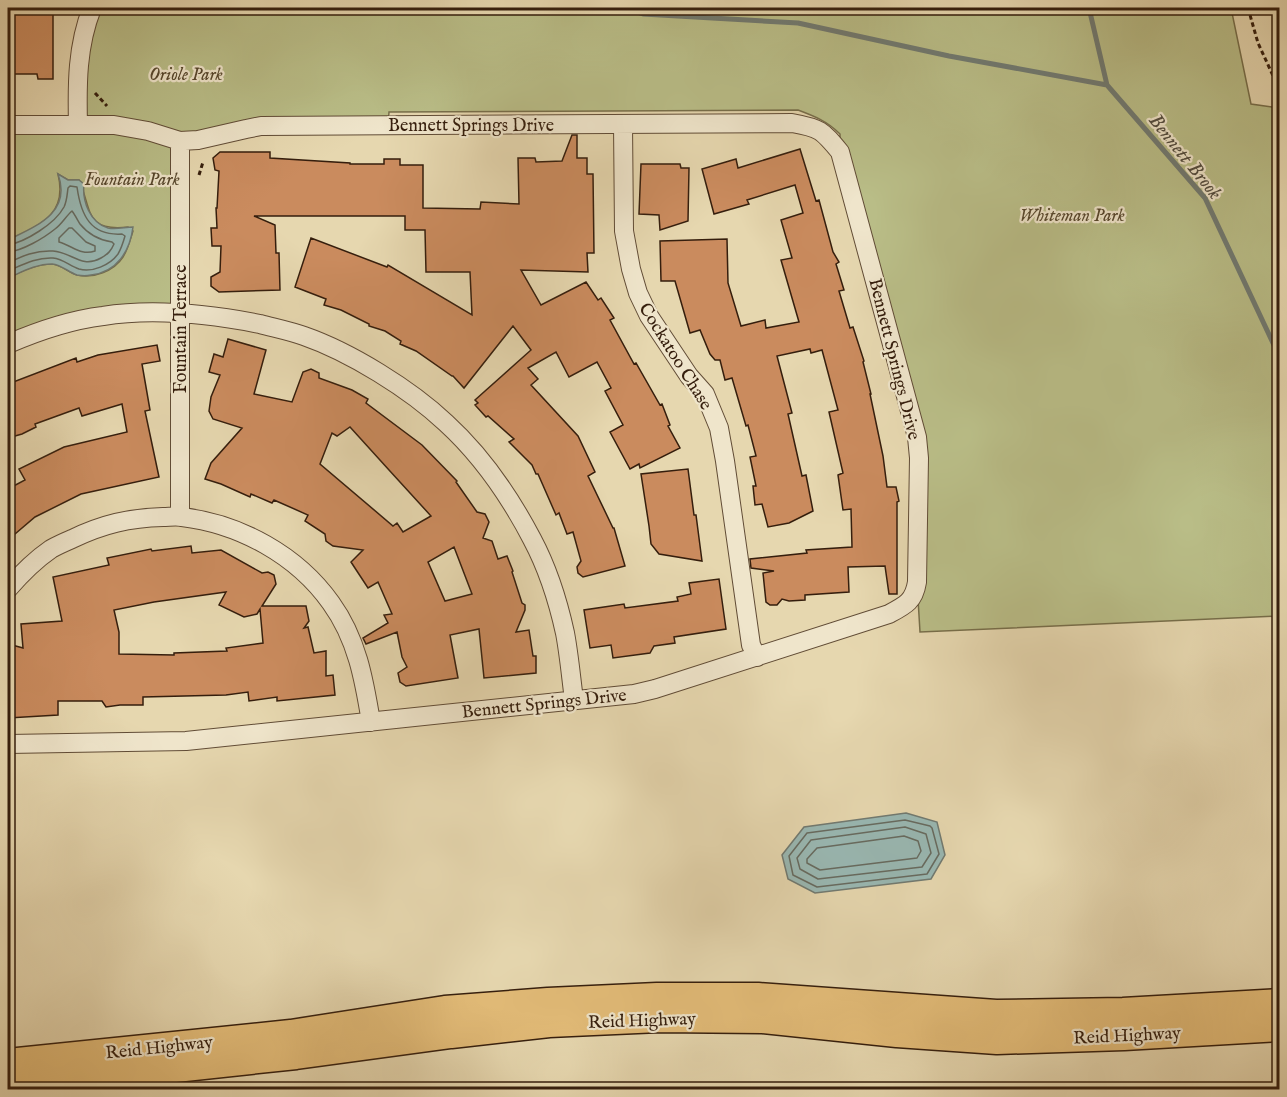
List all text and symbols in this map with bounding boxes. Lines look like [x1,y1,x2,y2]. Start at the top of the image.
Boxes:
park label: Oriole Park [149,64,223,87]
water label: Bennett Brook [1143,109,1227,205]
street label: Bennett Springs Drive [388,115,554,138]
park label: Fountain Park [84,169,180,192]
park label: Whiteman Park [1019,205,1125,228]
street label: Fountain Terrace [170,265,193,393]
street label: Bennett Springs Drive [862,276,925,443]
street label: Cockatoo Chase [633,299,717,415]
street label: Bennett Springs Drive [461,684,628,725]
street label: Reid Highway [588,1008,696,1035]
street label: Reid Highway [1073,1022,1182,1051]
street label: Reid Highway [104,1031,214,1066]

